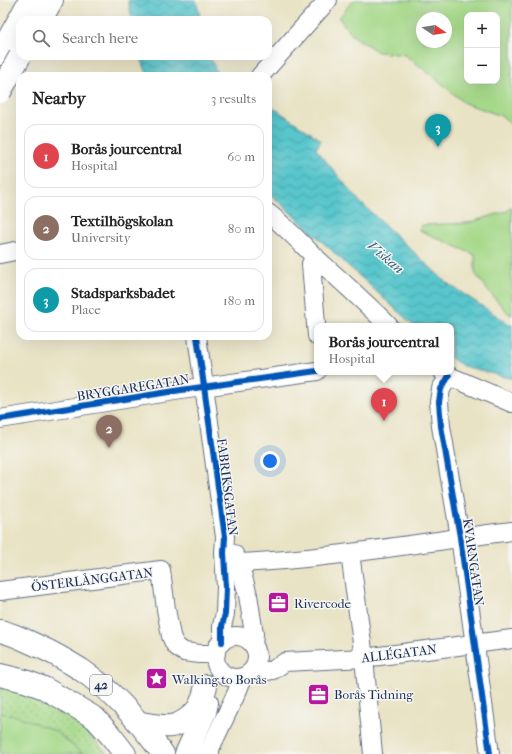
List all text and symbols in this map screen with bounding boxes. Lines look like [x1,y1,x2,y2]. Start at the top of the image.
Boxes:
north arrow [416,12,452,48]
map controls [464,12,500,84]
button: + [464,12,500,48]
search box [16,16,272,60]
icon: search [30,27,52,49]
text: Search here [62,29,138,47]
button: − [464,48,500,84]
text: Nearby [32,88,86,108]
text: 3 results [211,91,256,106]
pin: 3 [425,114,451,147]
text: Borås jourcentral [71,140,182,158]
text: 1 [44,149,48,164]
text: 60 m [227,149,255,164]
text: Hospital [71,158,118,173]
text: Textilhögskolan [71,212,173,230]
text: 2 [43,221,49,236]
text: 80 m [228,221,255,236]
text: University [71,230,131,245]
water label: Viskan [364,237,407,277]
text: Stadsparksbadet [71,284,175,302]
text: 3 [43,293,49,308]
text: 180 m [223,293,255,308]
text: Place [71,302,101,317]
popup [314,323,454,375]
text: Borås jourcentral [329,333,439,351]
text: Hospital [329,351,375,366]
street label: BRYGGAREGATAN [76,371,191,404]
pin: 1 [371,388,397,421]
pin: 2 [96,415,122,448]
street label: FABRIKSGATAN [214,437,241,537]
your location [260,451,280,471]
street label: KVARNGATAN [460,517,487,607]
street label: ÖSTERLÅNGGATAN [30,565,154,594]
office icon: Rivercode [266,590,292,616]
place label: Rivercode [294,596,352,611]
street label: ALLÉGATAN [359,641,438,666]
place icon: Walking to Borås [144,666,170,692]
place label: Walking to Borås [171,672,267,687]
road number: 42 [90,675,112,695]
office icon: Borås Tidning [306,681,332,707]
place label: Borås Tidning [334,687,414,702]

